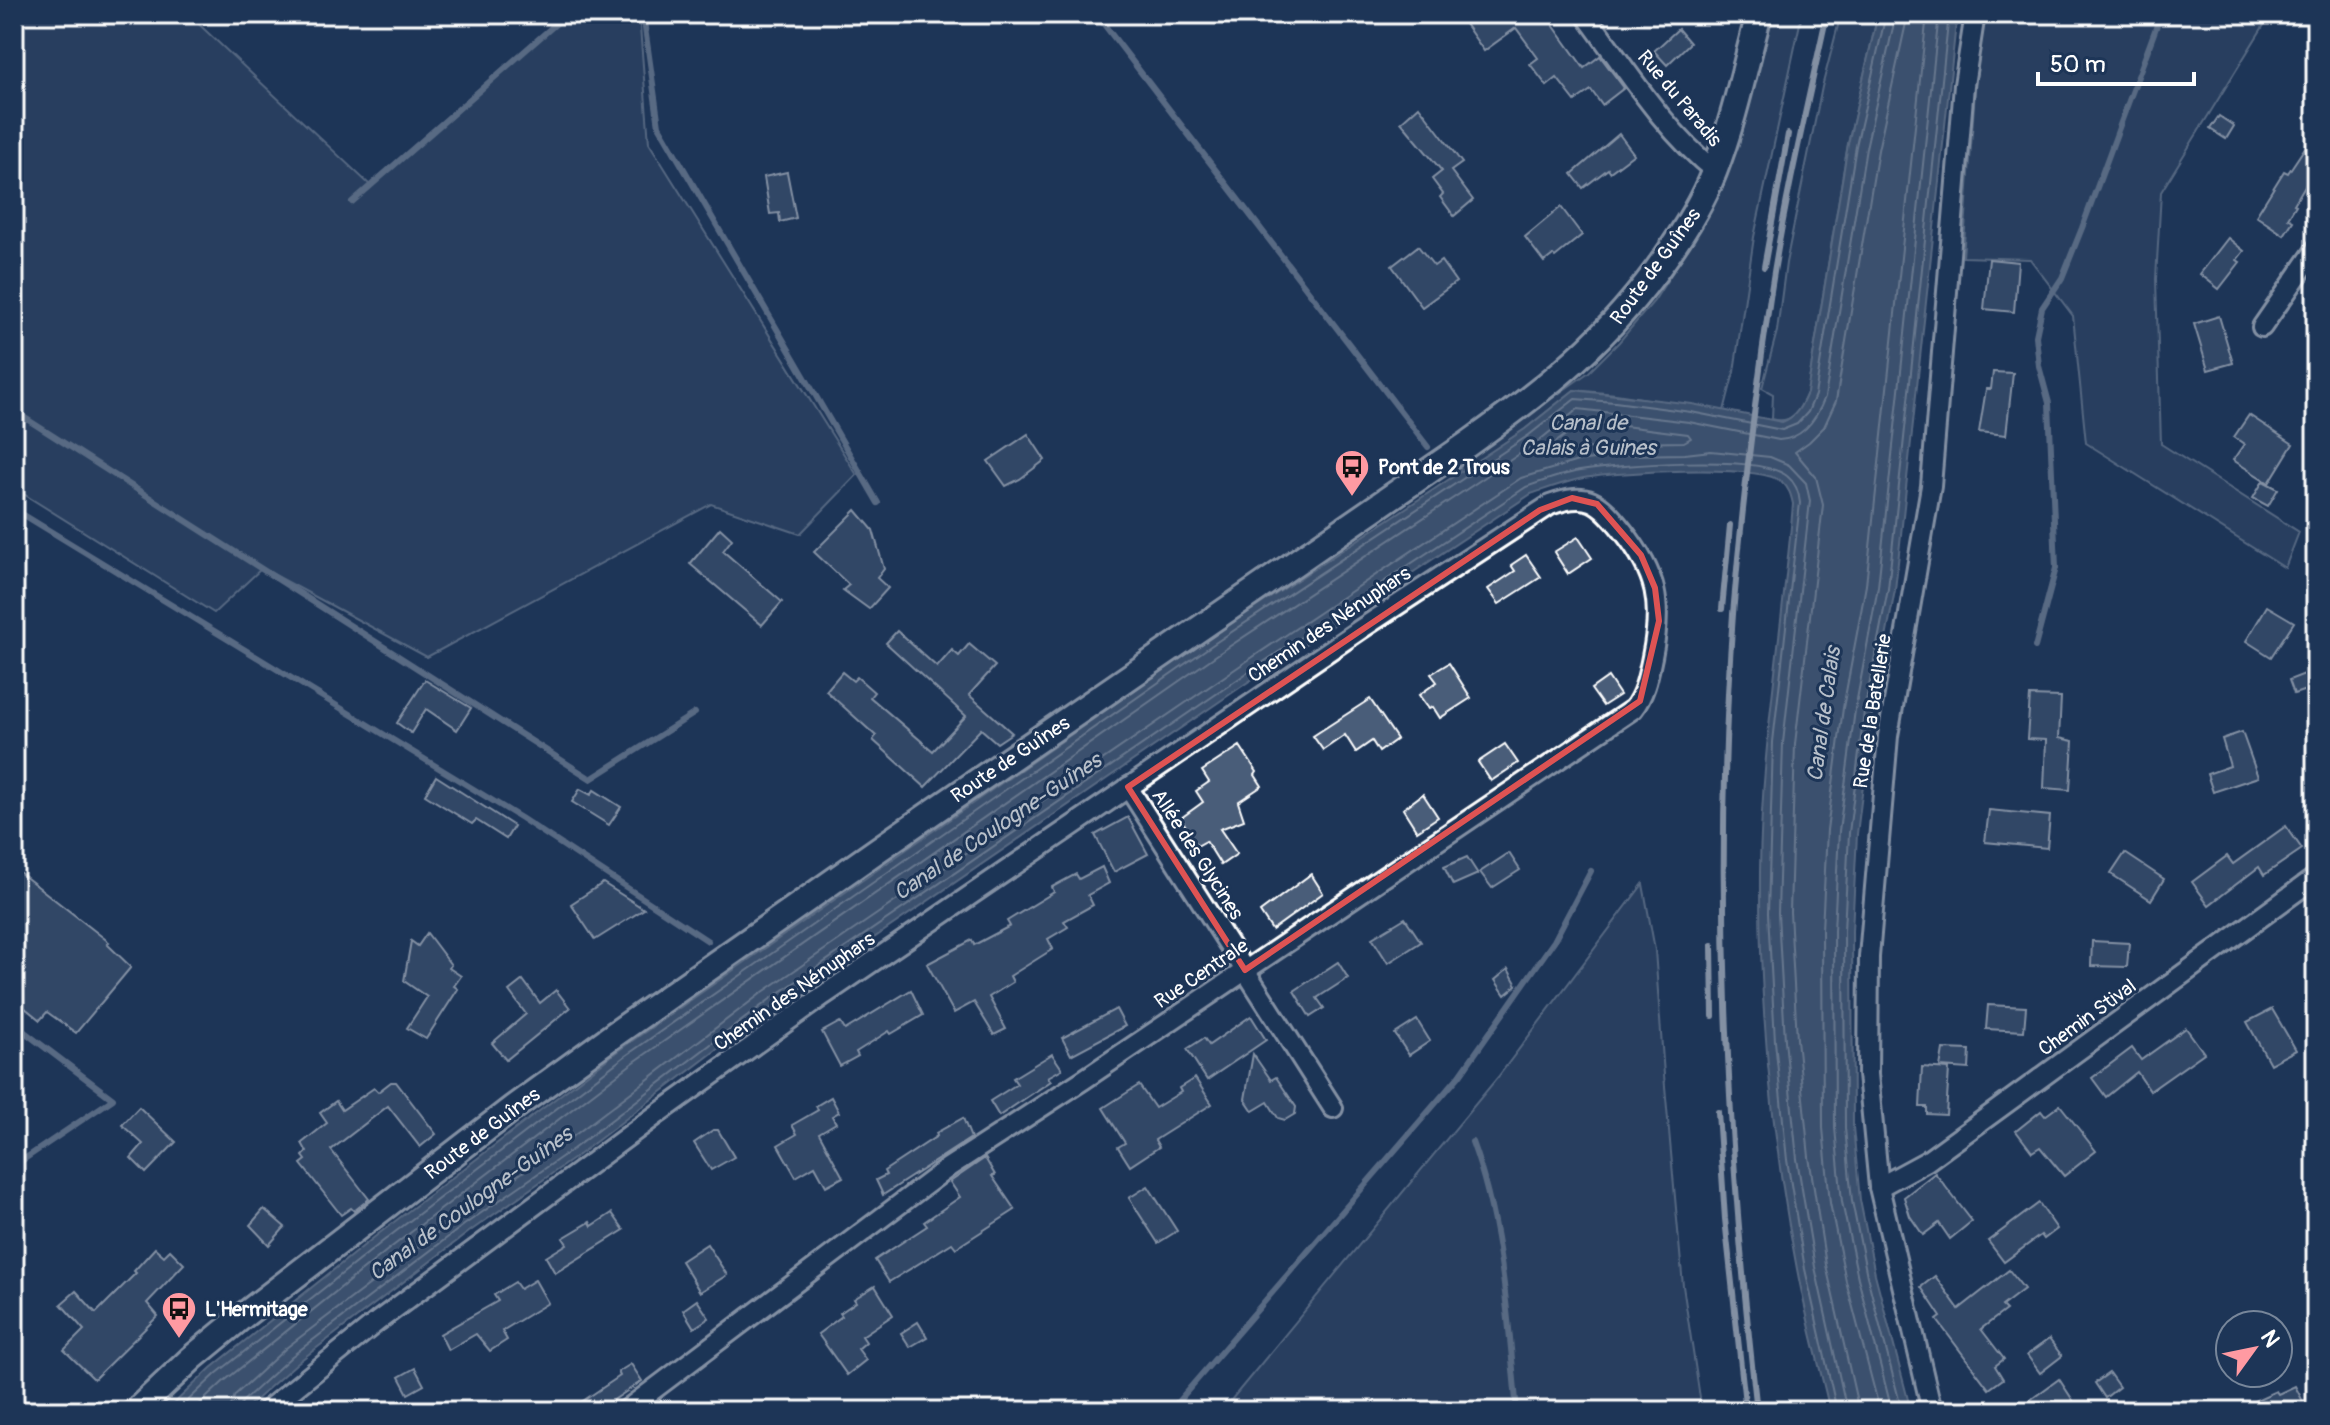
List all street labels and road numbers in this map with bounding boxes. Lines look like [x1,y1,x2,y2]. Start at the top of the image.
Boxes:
street label: Rue du Paradis [1632,45,1727,152]
street label: Route de Guînes [1605,203,1706,330]
street label: Chemin des Nénuphars [1243,561,1416,688]
street label: Rue de la Batellerie [1848,632,1897,790]
street label: Route de Guînes [946,710,1075,808]
street label: Allée des Glycines [1146,784,1249,924]
street label: Chemin des Nénuphars [709,926,880,1056]
street label: Rue Centrale [1150,933,1253,1014]
street label: Chemin Stival [2033,973,2141,1061]
street label: Route de Guînes [420,1082,545,1185]

